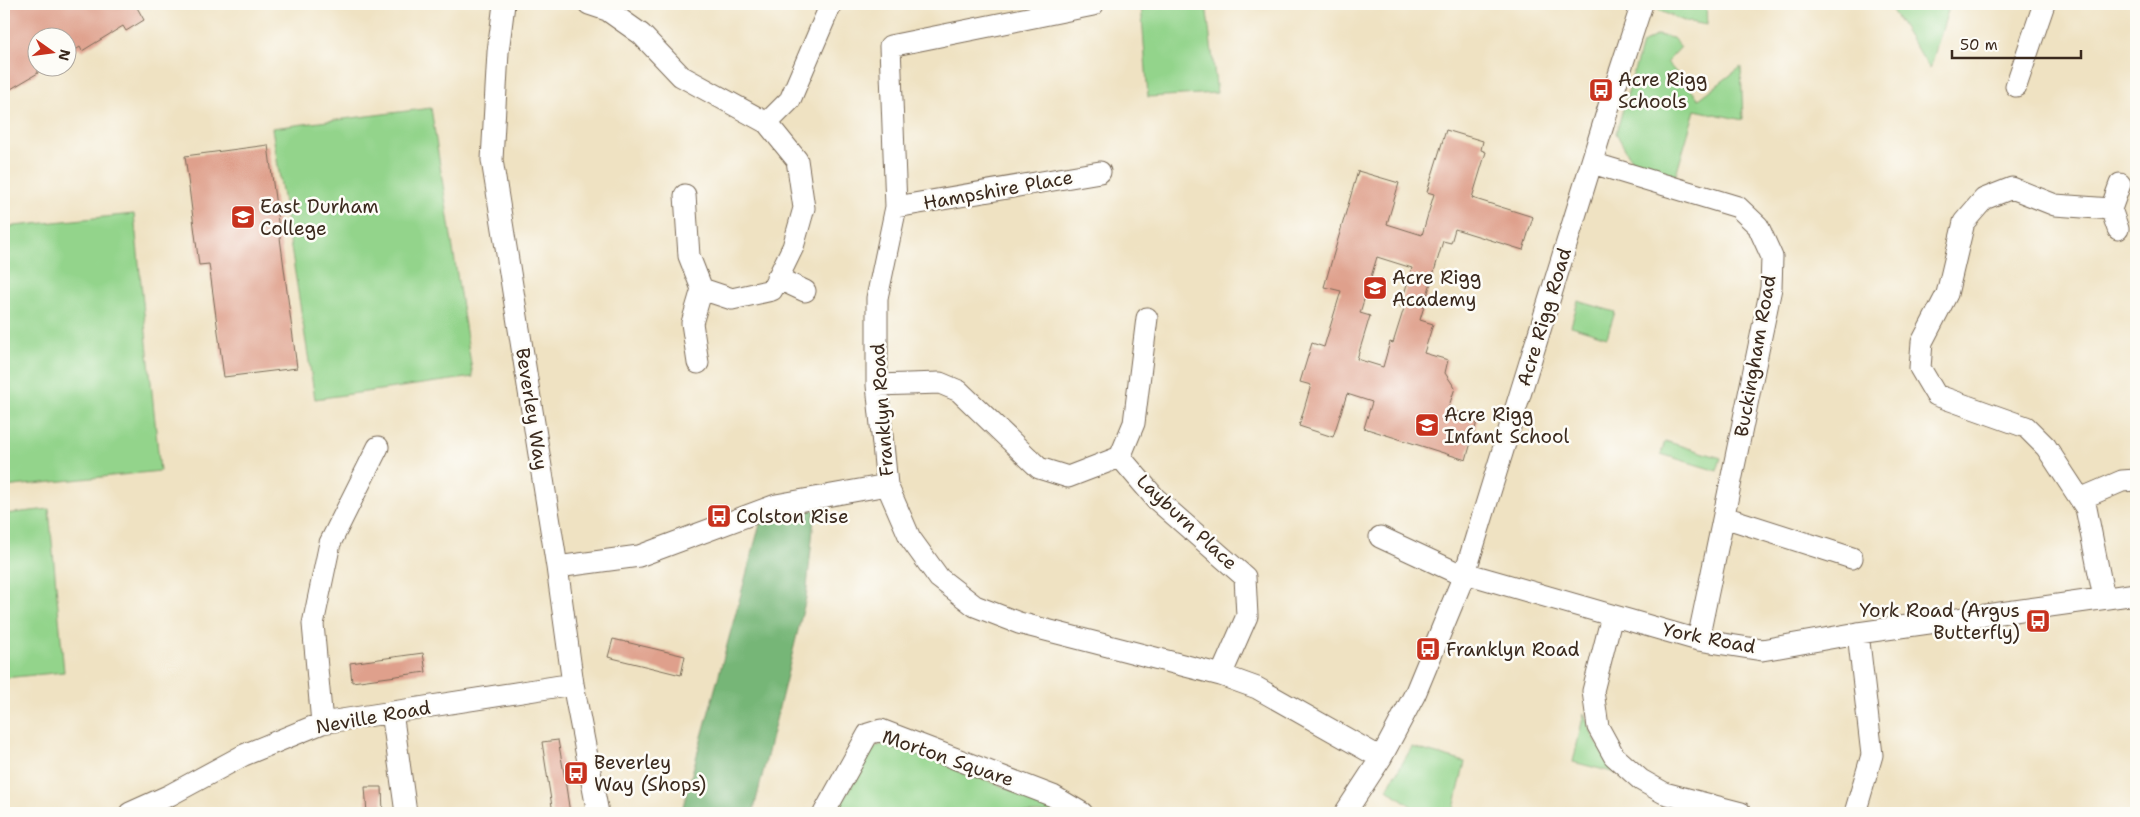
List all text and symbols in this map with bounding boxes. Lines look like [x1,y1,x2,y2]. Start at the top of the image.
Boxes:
north arrow [28,28,78,78]
scale bar [1952,28,2081,60]
text: 50 m [1960,35,1998,55]
text: N [55,48,75,63]
place label: Acre Rigg Schools [1618,67,1707,114]
bus stop icon: Acre Rigg Schools [1588,77,1614,103]
street label: Hampshire Place [921,165,1075,215]
place label: East Durham College [260,194,379,241]
school or university icon: East Durham College [230,204,256,230]
street label: Acre Rigg Road [1511,245,1577,389]
place label: Acre Rigg Academy [1392,265,1481,312]
street label: Buckingham Road [1728,273,1782,439]
school or university icon: Acre Rigg Academy [1362,275,1388,301]
street label: Franklyn Road [865,343,899,477]
street label: Beverley Way [510,346,554,472]
place label: Acre Rigg Infant School [1444,402,1570,449]
school or university icon: Acre Rigg Infant School [1414,412,1440,438]
street label: Layburn Place [1131,469,1243,575]
bus stop icon: Colston Rise [706,503,732,529]
place label: Colston Rise [736,504,849,529]
place label: York Road (Argus Butterfly) [1860,598,2020,645]
bus stop icon: York Road (Argus Butterfly) [2025,608,2051,634]
street label: York Road [1660,617,1758,659]
bus stop icon: Franklyn Road [1415,636,1441,662]
place label: Franklyn Road [1446,637,1579,662]
street label: Neville Road [314,695,432,739]
street label: Morton Square [879,724,1017,792]
place label: Beverley Way (Shops) [594,750,706,797]
bus stop icon: Beverley Way (Shops) [563,760,589,786]

